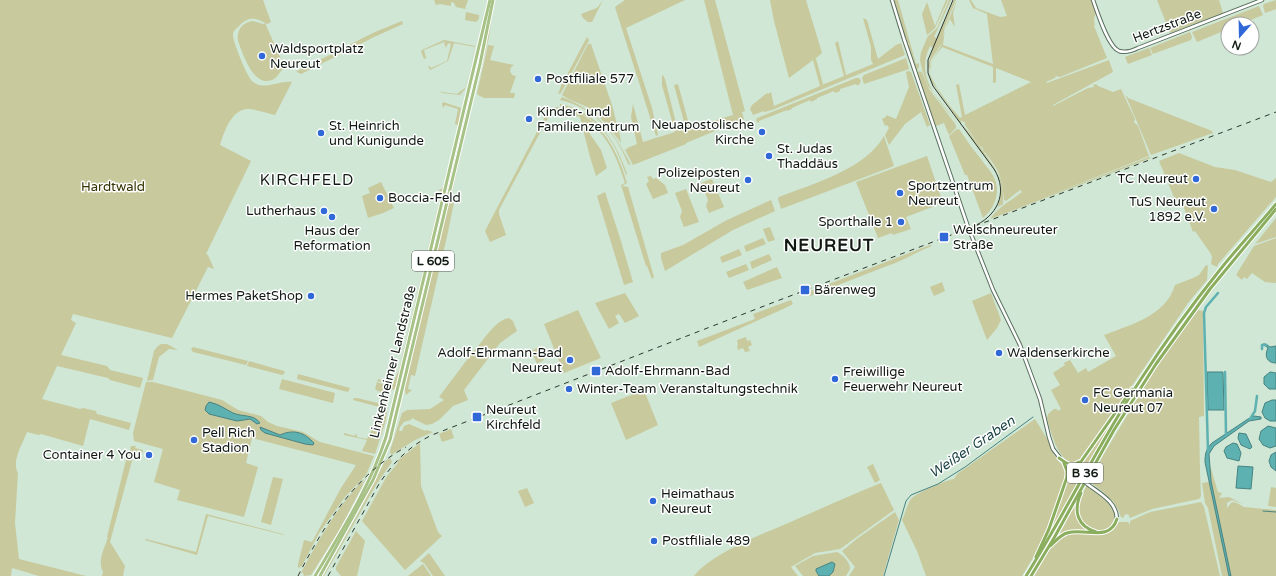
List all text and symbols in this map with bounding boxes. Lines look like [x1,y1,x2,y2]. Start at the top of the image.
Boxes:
street label: Hertzstraße [1130,6,1204,46]
north arrow [1220,16,1260,56]
text: N [1230,37,1243,53]
place label: Waldsportplatz Neureut [270,41,364,72]
marker: Waldsportplatz Neureut [257,51,267,61]
place label: Postfiliale 577 [546,71,634,87]
marker: Postfiliale 577 [533,74,543,84]
place label: Kinder- und Familienzentrum [537,104,640,135]
marker: Kinder- und Familienzentrum [524,114,534,124]
place label: Neuapostolische Kirche [651,117,754,148]
place label: St. Heinrich und Kunigunde [329,118,424,149]
marker: Neuapostolische Kirche [757,127,767,137]
marker: St. Heinrich und Kunigunde [316,128,326,138]
place label: St. Judas Thaddäus [777,141,838,172]
marker: St. Judas Thaddäus [764,151,774,161]
place label: Polizeiposten Neureut [658,165,740,196]
district label: KIRCHFELD [260,171,354,189]
place label: TC Neureut [1117,171,1188,187]
marker: TC Neureut [1191,174,1201,184]
marker: Polizeiposten Neureut [743,175,753,185]
place label: Sportzentrum Neureut [908,178,993,209]
park label: Hardtwald [81,179,145,195]
marker: Sportzentrum Neureut [895,188,905,198]
place label: Boccia-Feld [388,190,461,206]
marker: Boccia-Feld [375,193,385,203]
place label: TuS Neureut 1892 e.V. [1129,194,1206,225]
place label: Lutherhaus [246,203,316,219]
marker: TuS Neureut 1892 e.V. [1209,204,1219,214]
marker: Lutherhaus [319,206,329,216]
marker: Haus der Reformation [327,212,337,222]
place label: Sporthalle 1 [818,214,893,230]
marker: Sporthalle 1 [896,217,906,227]
place label: Welschneureuter Straße [953,222,1058,253]
place label: Haus der Reformation [293,223,371,254]
marker: Welschneureuter Straße [938,231,950,243]
district label: NEUREUT [784,235,874,256]
road number: L 605 [412,251,454,271]
place label: Bärenweg [814,282,876,298]
street label: Linkenheimer Landstraße [366,284,420,440]
marker: Bärenweg [799,284,811,296]
place label: Hermes PaketShop [185,288,303,304]
marker: Hermes PaketShop [306,291,316,301]
place label: Adolf-Ehrmann-Bad Neureut [437,345,562,376]
place label: Waldenserkirche [1007,345,1110,361]
marker: Waldenserkirche [994,348,1004,358]
marker: Adolf-Ehrmann-Bad Neureut [565,355,575,365]
place label: Adolf-Ehrmann-Bad [605,363,730,379]
place label: Freiwillige Feuerwehr Neureut [843,364,962,395]
marker: Adolf-Ehrmann-Bad [590,365,602,377]
marker: Freiwillige Feuerwehr Neureut [830,374,840,384]
place label: Winter-Team Veranstaltungstechnik [577,381,798,397]
marker: Winter-Team Veranstaltungstechnik [564,384,574,394]
place label: FC Germania Neureut 07 [1093,385,1173,416]
marker: FC Germania Neureut 07 [1080,395,1090,405]
place label: Neureut Kirchfeld [486,402,541,433]
marker: Neureut Kirchfeld [471,411,483,423]
water label: Weißer Graben [926,412,1018,482]
place label: Pell Rich Stadion [202,425,255,456]
marker: Pell Rich Stadion [189,435,199,445]
place label: Container 4 You [43,447,141,463]
marker: Container 4 You [144,450,154,460]
road number: B 36 [1067,463,1103,483]
place label: Heimathaus Neureut [661,486,735,517]
marker: Heimathaus Neureut [648,496,658,506]
place label: Postfiliale 489 [662,533,750,549]
marker: Postfiliale 489 [649,536,659,546]

